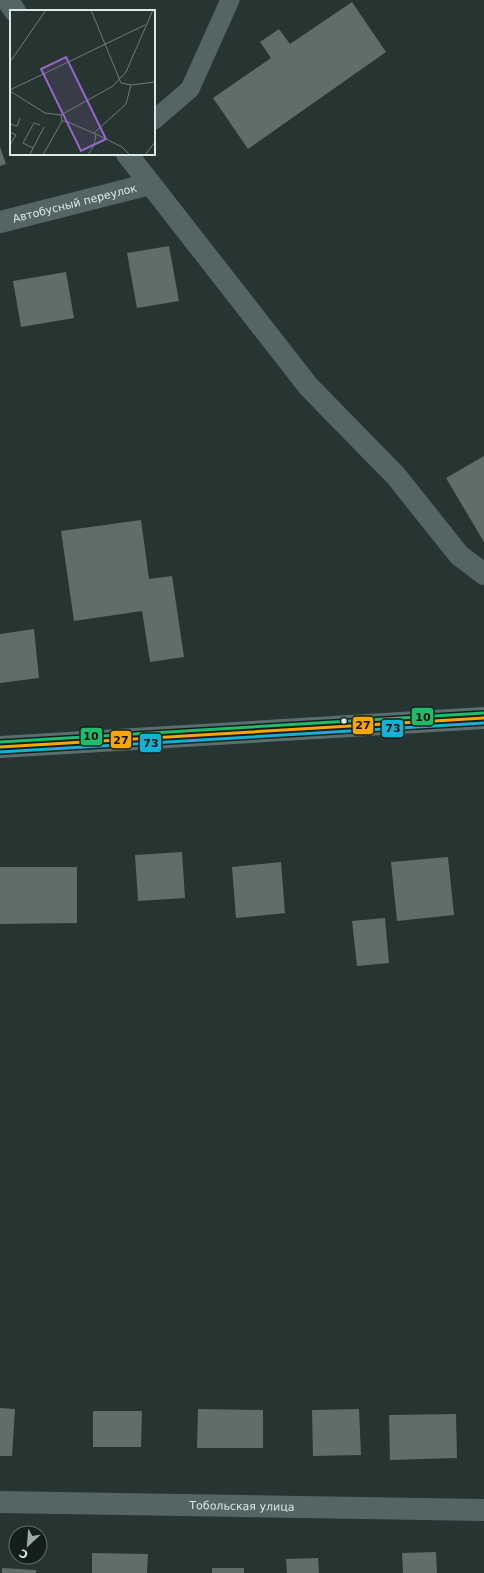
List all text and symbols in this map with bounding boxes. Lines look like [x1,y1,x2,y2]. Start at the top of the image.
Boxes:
inset map [10,10,155,155]
street label: Автобусный переулок [11,181,139,225]
line badge: 10 [411,707,434,726]
text: 10 [415,711,431,724]
unlabelled marker [339,716,349,726]
line badge: 27 [352,716,374,735]
text: 27 [355,719,371,732]
line badge: 73 [381,719,404,738]
text: 73 [385,722,401,735]
line badge: 10 [80,727,103,746]
text: 10 [83,730,99,743]
line badge: 27 [110,730,132,749]
line badge: 73 [139,733,162,753]
text: 27 [113,734,129,747]
text: 73 [143,737,159,750]
street label: Тобольская улица [188,1499,295,1513]
north arrow [8,1525,48,1565]
text: С [17,1546,30,1561]

